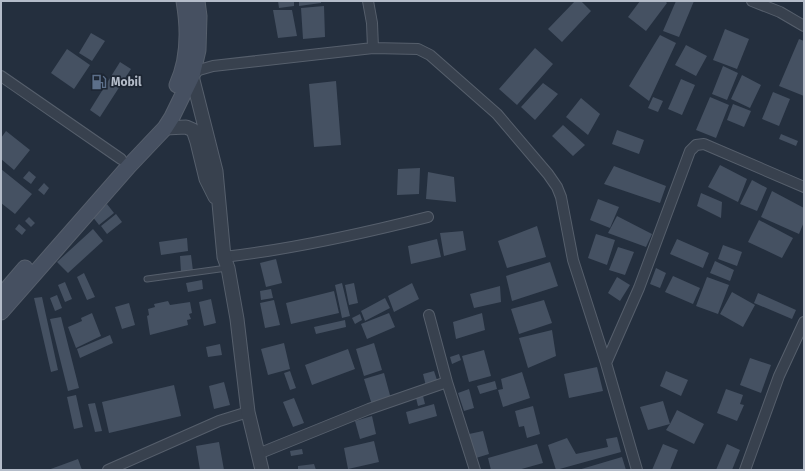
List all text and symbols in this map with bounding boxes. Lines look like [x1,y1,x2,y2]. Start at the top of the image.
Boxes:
fuel station icon: Mobil [90,73,108,91]
place label: Mobil [111,75,142,89]

